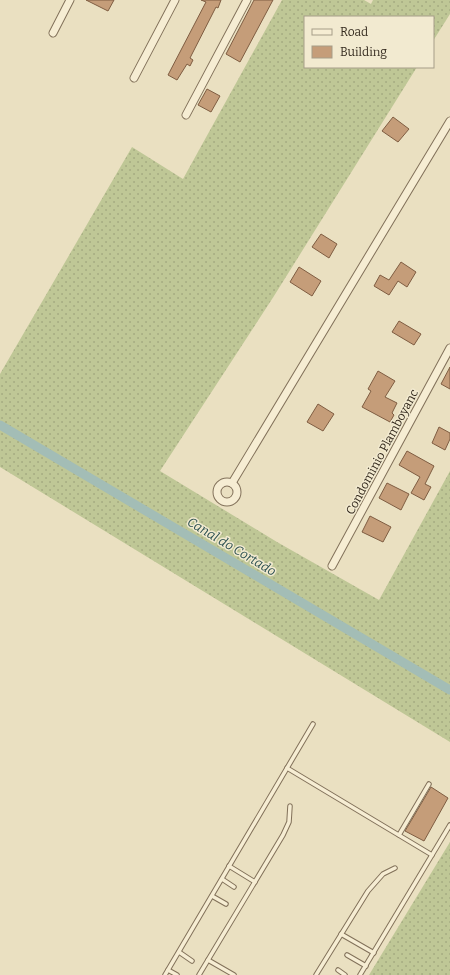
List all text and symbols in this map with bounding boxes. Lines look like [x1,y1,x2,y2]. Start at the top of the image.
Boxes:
legend [304,16,434,68]
text: Road [340,25,368,39]
text: Building [340,45,387,59]
street label: Condominio Plamboyanc [343,387,421,517]
water label: Canal do Cortado [185,514,279,579]

